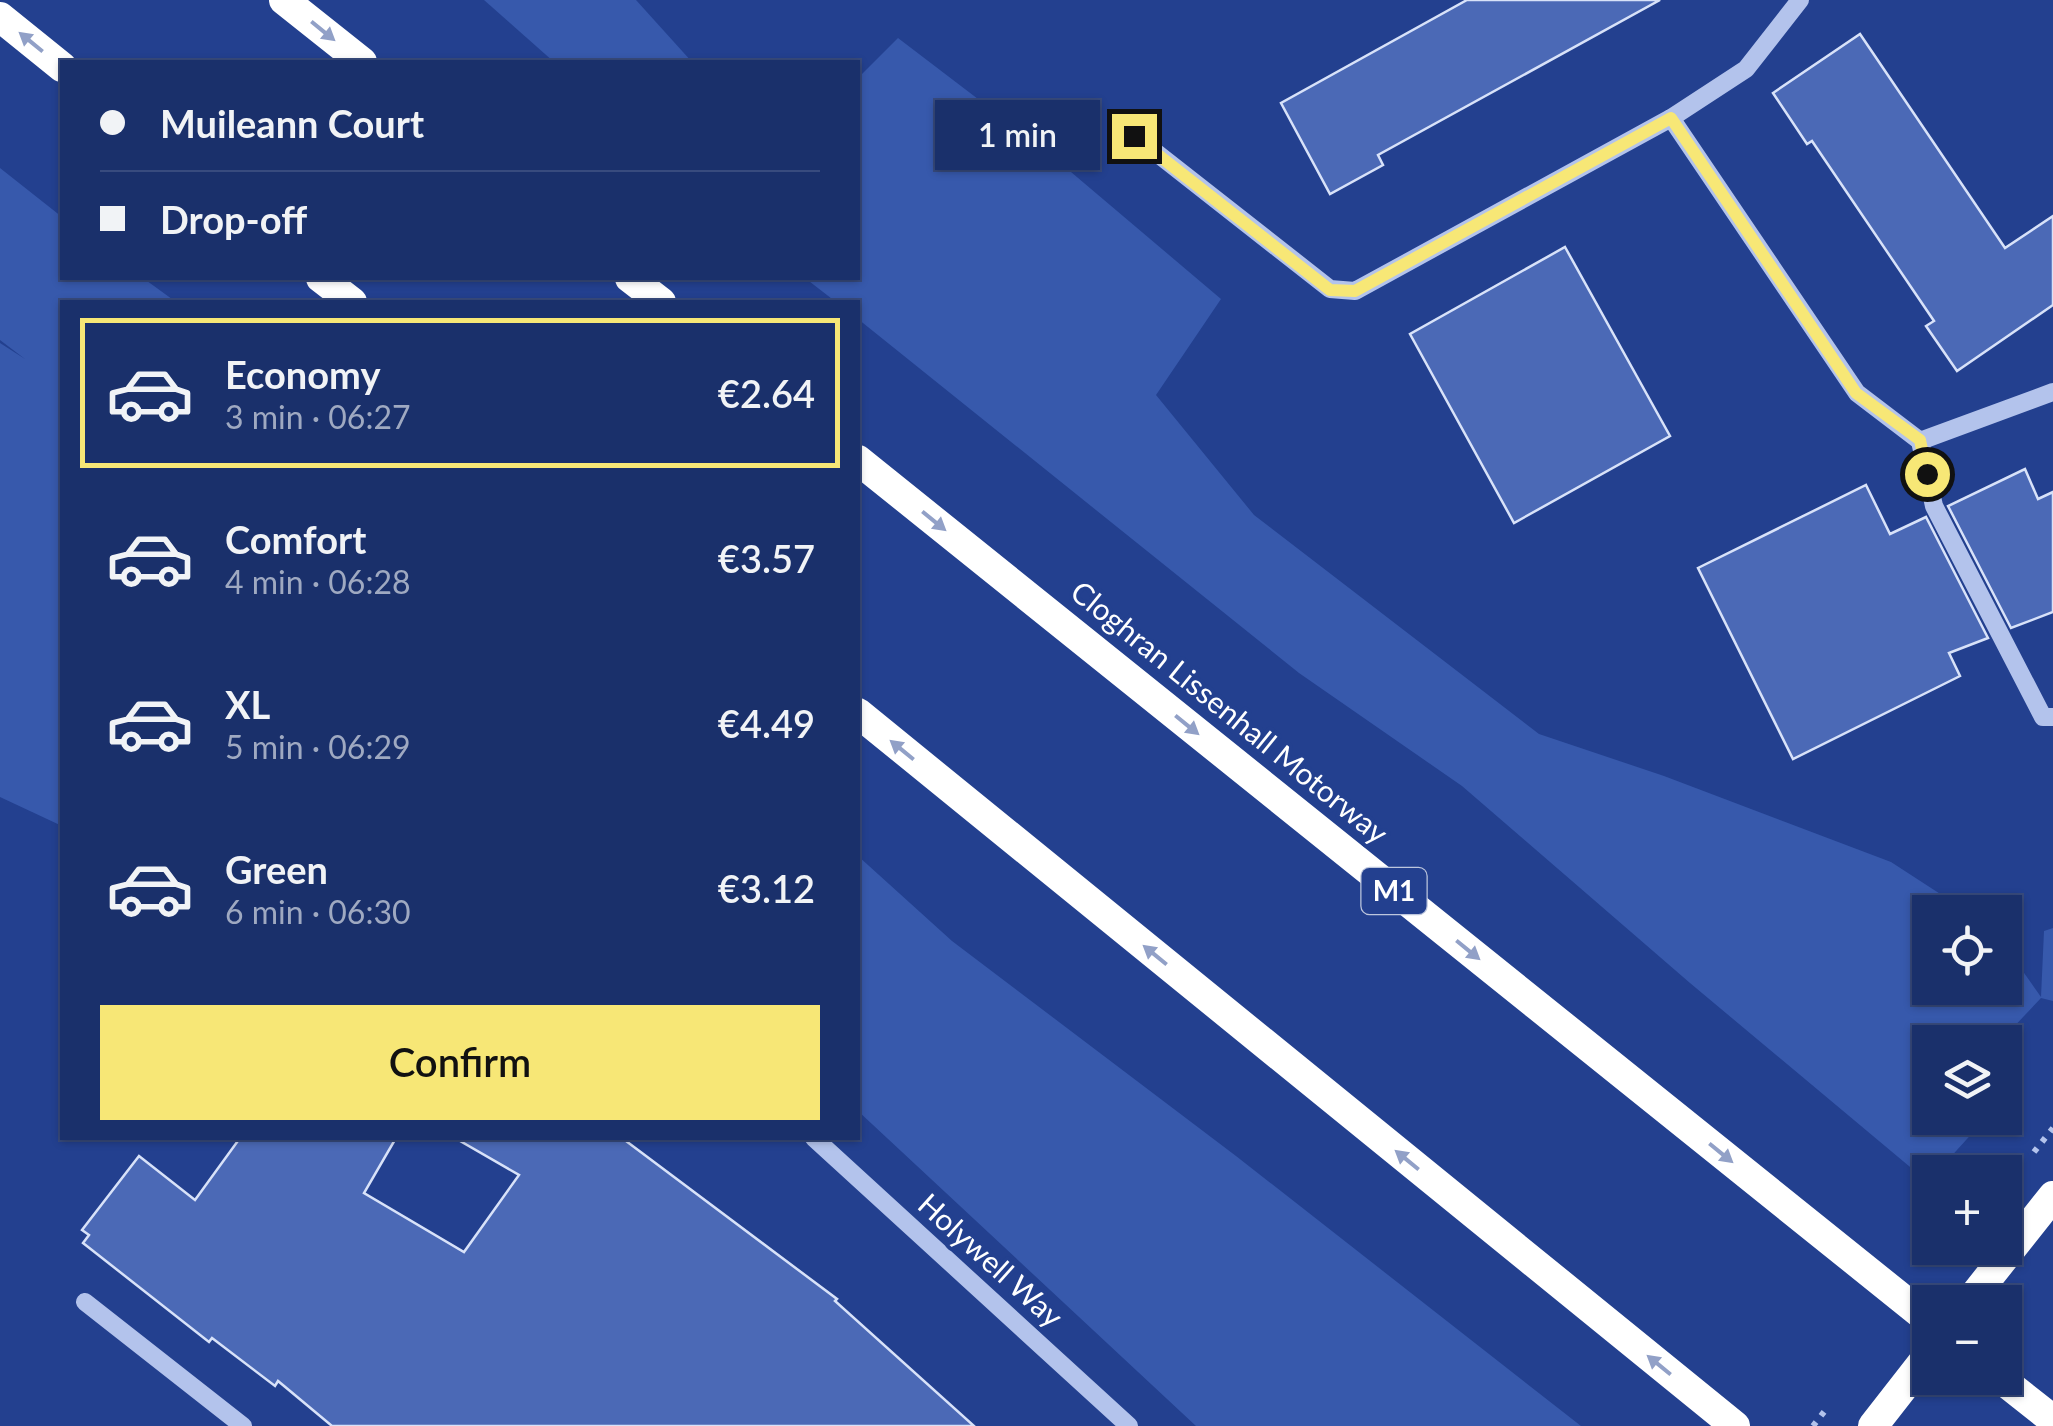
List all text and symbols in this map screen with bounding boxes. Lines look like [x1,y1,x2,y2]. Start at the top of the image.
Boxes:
one-way arrow [311,20,336,41]
one-way arrow [19,32,44,53]
text: Muileann Court [160,100,424,146]
callout: 1 min [934,101,1099,171]
route end [1112,114,1157,159]
text: 1 min [978,115,1057,154]
text: Drop-off [160,196,307,242]
icon: car [105,348,195,438]
text: Economy [225,351,380,397]
text: €2.64 [718,370,815,416]
text: 3 min · 06:27 [225,397,411,436]
route start [1905,452,1950,497]
one-way arrow [921,510,946,531]
icon: car [105,513,195,603]
text: Comfort [225,516,366,562]
text: €3.57 [718,535,815,581]
text: 4 min · 06:28 [225,562,411,601]
street label: Cloghran Lissenhall Motorway [1065,572,1396,851]
icon: car [105,678,195,768]
text: XL [225,681,270,727]
text: €4.49 [718,700,815,746]
one-way arrow [1174,714,1200,735]
text: 5 min · 06:29 [225,727,411,766]
one-way arrow [890,740,915,761]
icon: car [105,843,195,933]
text: Green [225,846,328,892]
text: €3.12 [718,865,815,911]
road number: M1 [1362,868,1426,914]
text: 6 min · 06:30 [225,892,411,931]
map controls [1912,895,2022,1395]
button: locate [1912,895,2022,1005]
one-way arrow [1455,939,1480,960]
one-way arrow [1142,945,1167,966]
button: Confirm [100,1005,820,1120]
button: layers [1912,1025,2022,1135]
one-way arrow [1708,1142,1734,1163]
one-way arrow [1394,1150,1419,1171]
button: + [1912,1155,2022,1265]
street label: Holywell Way [912,1185,1071,1334]
button: − [1912,1285,2022,1395]
one-way arrow [1646,1354,1672,1376]

